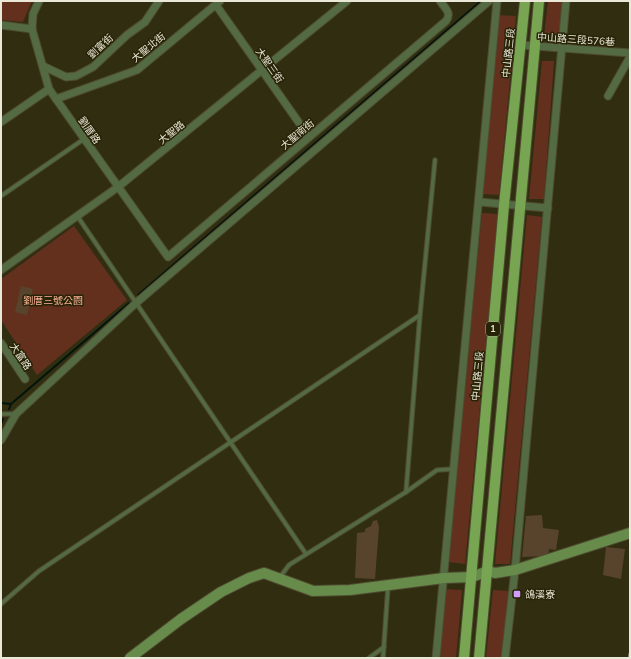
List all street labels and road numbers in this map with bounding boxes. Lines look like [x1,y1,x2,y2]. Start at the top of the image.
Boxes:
street label: 中山路三段 [499,28,519,79]
street label: 大聖北街 [129,30,169,66]
street label: 中山路三段576巷 [537,30,615,50]
street label: 劉富街 [85,31,116,62]
street label: 大聖三街 [252,45,286,86]
street label: 劉厝路 [75,114,104,147]
street label: 大聖南街 [278,117,317,153]
street label: 大聖路 [156,118,188,148]
road number: 1 [486,322,500,336]
street label: 大富路 [6,340,34,373]
street label: 中山路三段 [469,351,487,402]

